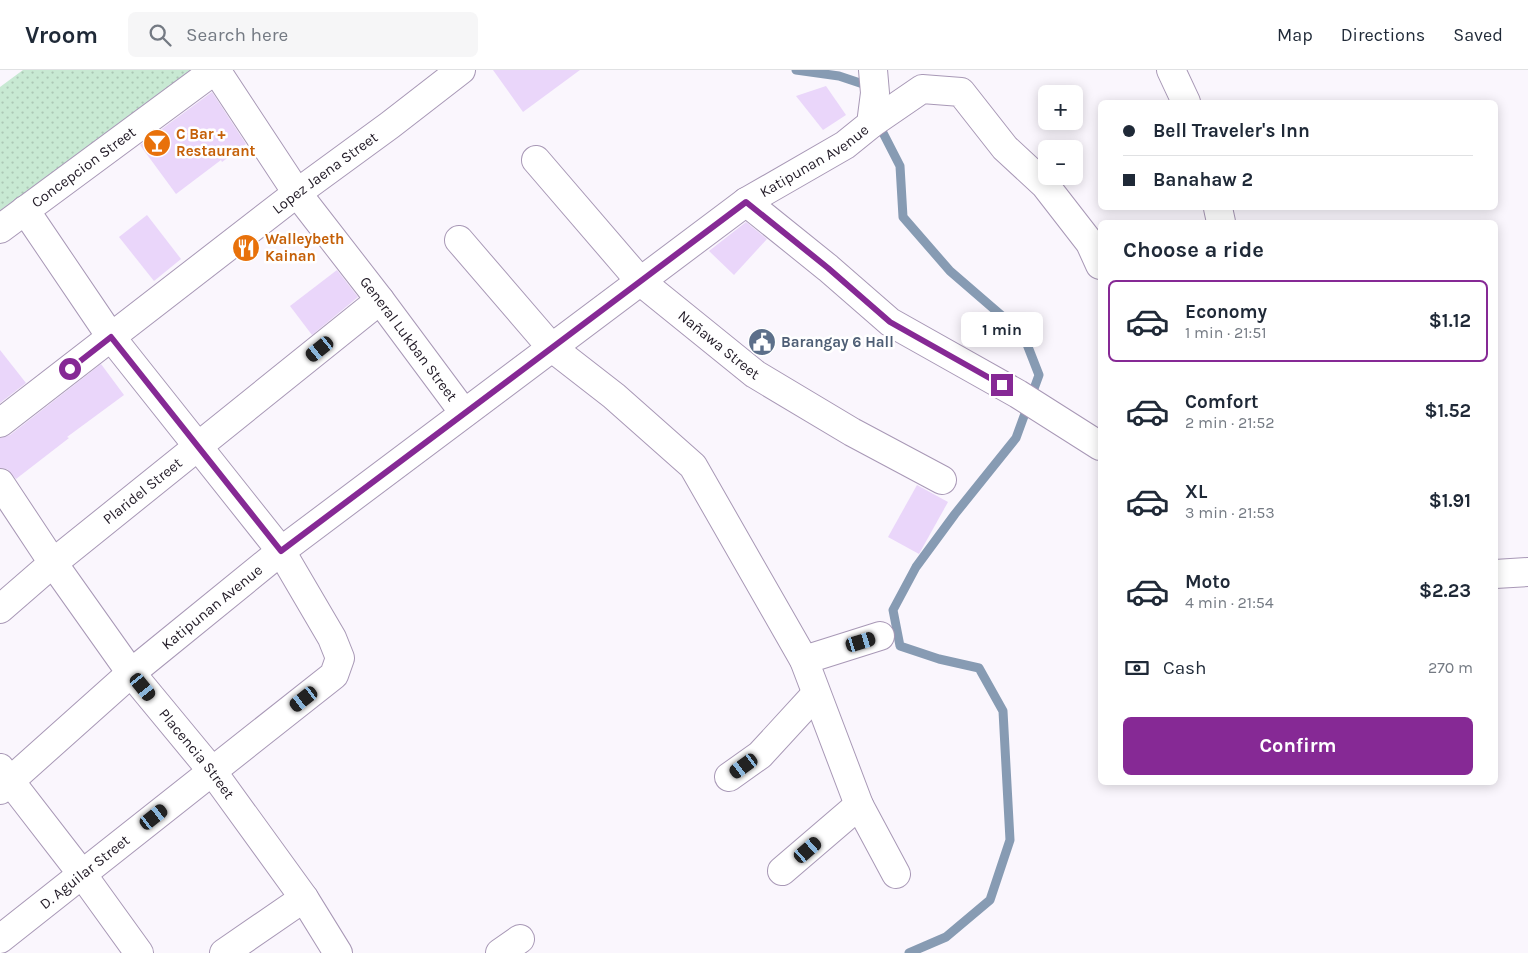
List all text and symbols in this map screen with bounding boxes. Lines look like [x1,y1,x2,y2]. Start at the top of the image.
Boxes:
search box [128,12,478,57]
text: Vroom [25,21,98,49]
icon: search [146,21,174,49]
text: Search here [186,24,288,46]
text: Map [1277,24,1313,46]
text: Directions [1341,24,1425,46]
text: Saved [1453,24,1503,46]
map controls [1038,85,1083,185]
button: + [1038,85,1083,130]
text: Bell Traveler's Inn [1153,120,1310,142]
street label: Katipunan Avenue [756,121,872,201]
street label: Concepcion Street [28,123,139,212]
place label: C Bar + Restaurant [176,125,256,160]
bar icon: C Bar + Restaurant [142,128,172,158]
street label: Lopez Jaena Street [269,128,381,218]
button: − [1038,140,1083,185]
text: Banahaw 2 [1153,169,1253,191]
place label: Walleybeth Kainan [265,230,344,265]
restaurant icon: Walleybeth Kainan [231,233,261,263]
text: Choose a ride [1123,237,1264,263]
street label: General Lukban Street [356,273,461,405]
icon: car [1125,299,1170,344]
text: Economy [1185,301,1267,323]
street label: Nañawa Street [674,306,763,384]
text: $1.12 [1429,310,1471,332]
callout: 1 min [961,312,1043,348]
text: 1 min [982,320,1022,339]
text: 1 min · 21:51 [1185,323,1267,342]
public building icon: Barangay 6 Hall [747,327,777,357]
place label: Barangay 6 Hall [781,333,894,351]
car [303,334,336,364]
route start [59,358,81,380]
route end [991,374,1013,396]
icon: car [1125,389,1170,434]
text: Comfort [1185,391,1259,413]
text: $1.52 [1424,400,1471,422]
text: 2 min · 21:52 [1185,413,1274,432]
street label: Plaridel Street [99,454,186,528]
icon: car [1125,479,1170,524]
text: XL [1185,481,1207,503]
text: $1.91 [1429,490,1471,512]
text: 3 min · 21:53 [1185,503,1275,522]
street label: Katipunan Avenue [158,561,266,653]
icon: car [1125,569,1170,614]
text: Moto [1185,571,1231,593]
text: $2.23 [1419,580,1471,602]
text: 4 min · 21:54 [1185,593,1274,612]
car [844,630,877,654]
icon: cash [1123,654,1151,682]
text: Cash [1163,657,1207,679]
text: 270 m [1428,658,1473,677]
car [127,671,158,703]
car [287,684,320,714]
street label: Placencia Street [155,705,238,803]
button: Confirm [1123,717,1473,775]
car [727,751,760,781]
car [137,802,170,832]
street label: D. Aguilar Street [36,831,134,913]
car [791,834,824,866]

